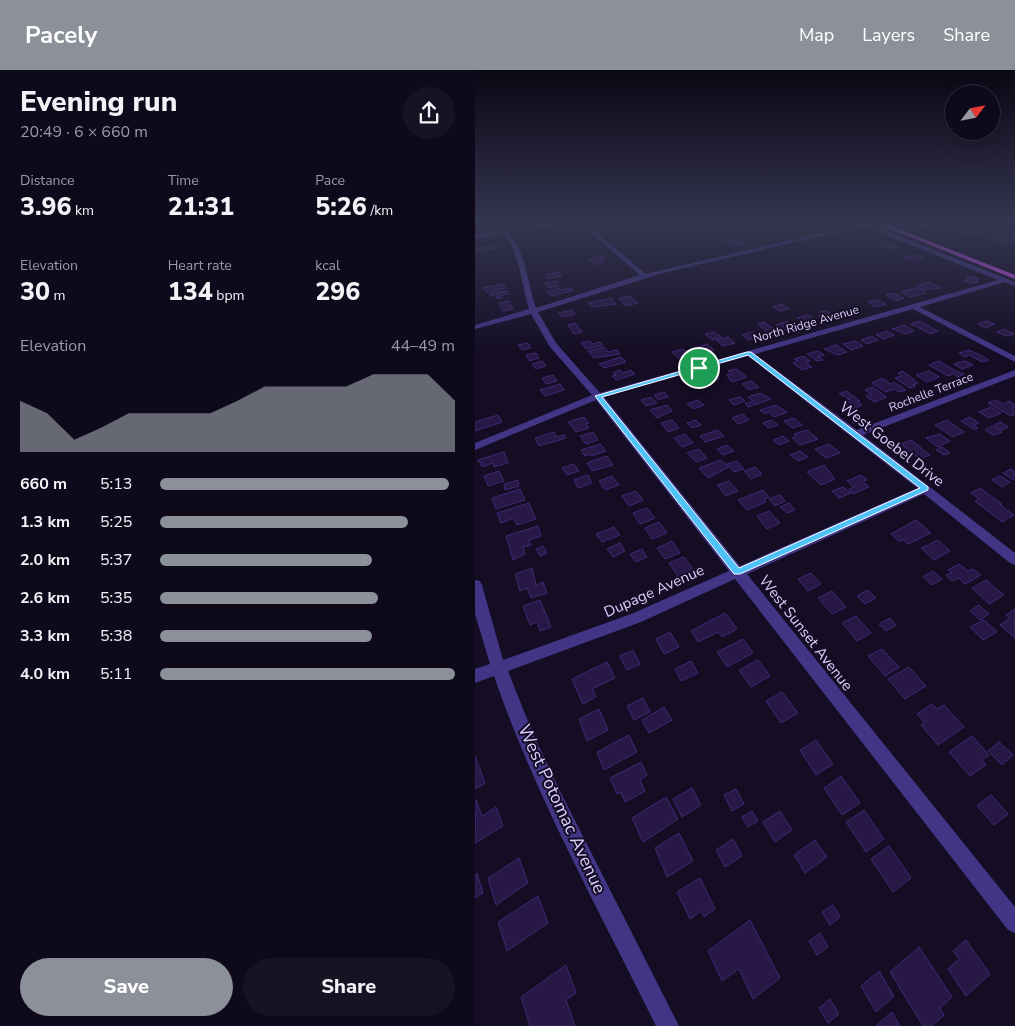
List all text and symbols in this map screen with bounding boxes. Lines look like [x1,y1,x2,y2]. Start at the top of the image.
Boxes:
text: Pacely [25,19,97,51]
text: Map [799,23,834,47]
text: Layers [862,23,915,47]
text: Share [943,23,990,47]
text: Evening run [20,83,177,121]
north arrow [945,85,1000,140]
map controls [945,85,1000,140]
button: share [403,87,455,139]
text: 20:49 · 6 × 660 m [20,121,148,143]
text: Distance [20,171,74,190]
text: Time [168,171,199,190]
text: Pace [315,171,345,190]
text: 3.96 [20,190,72,224]
text: 21:31 [168,190,234,224]
text: 5:26 [315,190,367,224]
text: km [72,201,94,220]
text: /km [367,201,393,220]
text: Elevation [20,256,78,275]
text: Heart rate [168,256,232,275]
text: kcal [315,256,340,275]
text: 30 [20,275,50,309]
text: 134 [168,275,213,309]
text: 296 [315,275,360,309]
text: m [50,286,66,305]
text: bpm [213,286,245,305]
street label: North Ridge Avenue [751,301,861,347]
text: Elevation [20,335,86,357]
text: 44–49 m [391,335,455,357]
pin [678,347,720,389]
icon: arrive [685,354,713,382]
street label: Rochelle Terrace [886,369,976,415]
street label: West Goebel Drive [836,397,948,491]
text: 660 m [20,473,67,495]
text: 5:13 [100,473,132,495]
text: 1.3 km [20,511,70,533]
text: 5:25 [100,511,132,533]
text: 2.0 km [20,549,70,571]
text: 5:37 [100,549,132,571]
street label: Dupage Avenue [601,560,707,622]
street label: West Sunset Avenue [755,571,857,695]
text: 2.6 km [20,587,70,609]
text: 5:35 [100,587,132,609]
text: 3.3 km [20,625,70,647]
text: 5:38 [100,625,132,647]
text: 4.0 km [20,663,70,685]
text: 5:11 [100,663,132,685]
street label: West Potomac Avenue [512,720,612,898]
button: Save [20,958,233,1016]
button: Share [243,958,455,1016]

